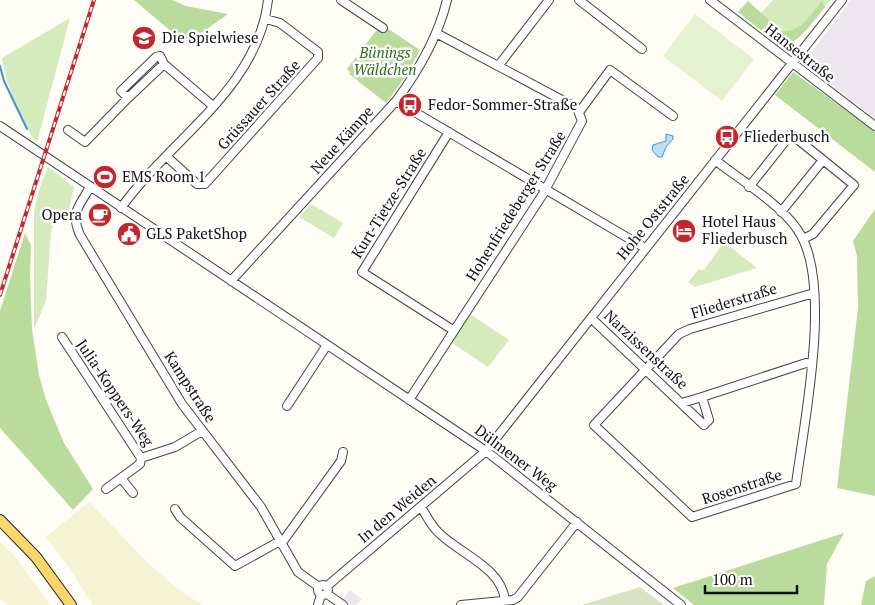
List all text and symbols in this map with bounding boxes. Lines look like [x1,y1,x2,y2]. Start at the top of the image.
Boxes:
street label: Hansestraße [761,18,840,86]
school or university icon: Die Spielwiese [131,25,157,51]
place label: Die Spielwiese [162,27,258,47]
park label: Bünings Wäldchen [353,42,417,79]
street label: Grüssauer Straße [212,55,304,154]
bus stop icon: Fedor-Sommer-Straße [397,92,423,118]
place label: Fedor-Sommer-Straße [428,94,577,114]
street label: Neue Kämpe [306,101,377,177]
bus stop icon: Fliederbusch [714,124,740,150]
place label: Fliederbusch [744,126,830,146]
street label: Hohenfriedeberger Straße [461,127,570,284]
street label: Kurt-Tietze-Straße [346,144,430,261]
sports icon: EMS Room 1 [92,164,118,190]
place label: EMS Room 1 [122,166,206,186]
street label: Hohe Oststraße [611,169,693,263]
cafe icon: Opera [87,202,113,228]
place label: Opera [42,204,82,224]
place label: Hotel Haus Fliederbusch [702,211,788,248]
hotel icon: Hotel Haus Fliederbusch [671,218,697,244]
public building icon: GLS PaketShop [116,221,142,247]
place label: GLS PaketShop [146,223,247,243]
street label: Fliederstraße [688,277,779,323]
street label: Narzissenstraße [600,305,693,393]
street label: Julia-Koppers-Weg [73,335,160,451]
street label: Kampstraße [160,347,221,426]
street label: Dülmener Weg [471,420,563,496]
street label: Rosenstraße [699,464,784,508]
street label: In den Weiden [353,470,440,547]
scale bar [705,562,798,594]
text: 100 m [712,569,753,589]

